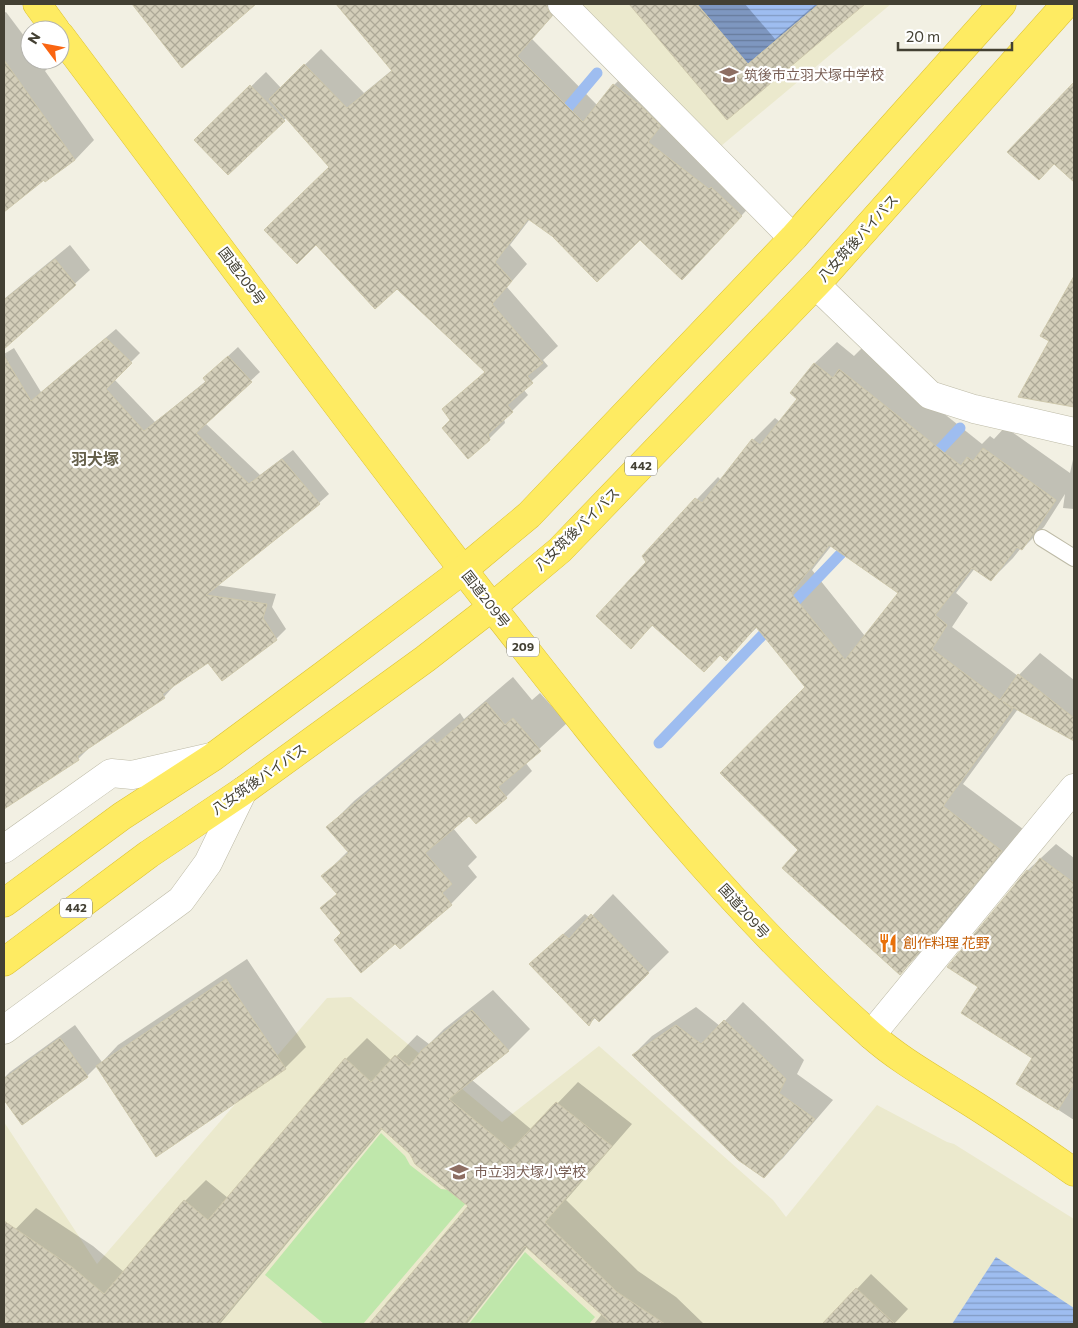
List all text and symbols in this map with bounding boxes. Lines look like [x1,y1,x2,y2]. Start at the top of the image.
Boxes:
north arrow [20,20,70,70]
scale bar [898,20,1012,52]
text: 20 m [906,27,940,45]
text: N [24,29,44,47]
school or university icon: 筑後市立羽犬塚中学校 [718,64,740,86]
place label: 筑後市立羽犬塚中学校 [744,66,884,83]
street label: 八女筑後バイパス [814,190,901,285]
street label: 国道209号 [215,244,269,308]
district label: 羽犬塚 [71,449,119,468]
road number: 442 [625,456,657,476]
street label: 八女筑後バイパス [531,484,623,574]
street label: 国道209号 [459,567,514,630]
road number: 209 [507,638,539,656]
street label: 八女筑後バイパス [208,740,309,818]
street label: 国道209号 [716,880,773,941]
road number: 442 [60,898,92,918]
restaurant icon: 創作料理 花野 [877,932,899,954]
place label: 創作料理 花野 [903,934,990,951]
school or university icon: 市立羽犬塚小学校 [448,1161,470,1183]
place label: 市立羽犬塚小学校 [474,1163,586,1180]

